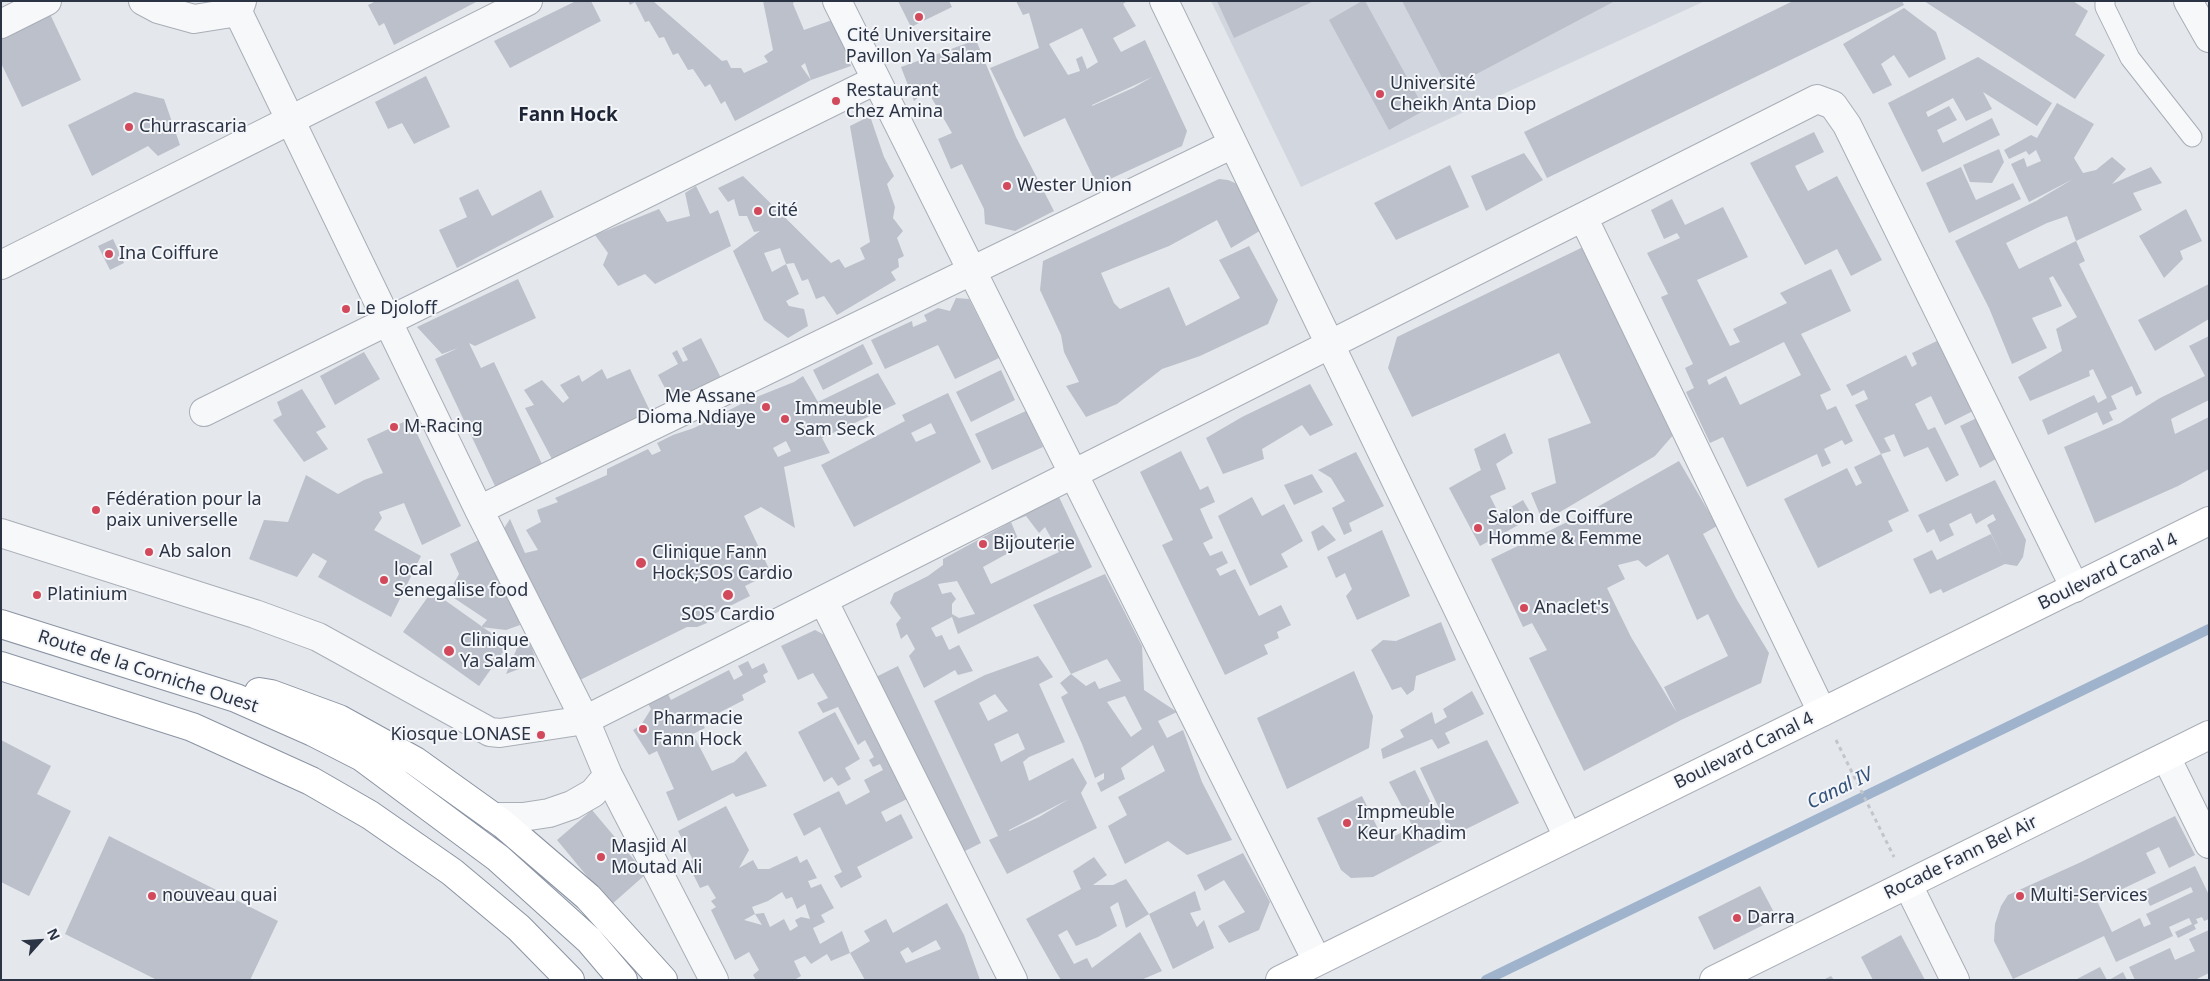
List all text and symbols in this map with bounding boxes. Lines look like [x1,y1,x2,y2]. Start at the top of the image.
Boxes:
marker: Cité Universitaire Pavillon Ya Salam [913,11,925,23]
place label: Cité Universitaire Pavillon Ya Salam [846,25,992,68]
place label: Université Cheikh Anta Diop [1390,73,1536,116]
place label: Restaurant chez Amina [846,80,943,122]
marker: Université Cheikh Anta Diop [1374,88,1386,100]
marker: Restaurant chez Amina [830,95,842,107]
district label: Fann Hock [518,105,618,127]
place label: Churrascaria [139,116,247,138]
marker: Churrascaria [123,121,135,133]
place label: Wester Union [1017,175,1132,197]
marker: Wester Union [1001,180,1013,192]
place label: cité [768,200,798,222]
marker: cité [752,205,764,217]
place label: Ina Coiffure [119,243,219,265]
marker: Ina Coiffure [103,248,115,260]
place label: Le Djoloff [356,298,437,320]
marker: Le Djoloff [340,303,352,315]
place label: Me Assane Dioma Ndiaye [637,386,756,428]
place label: Immeuble Sam Seck [795,398,882,440]
marker: Me Assane Dioma Ndiaye [760,401,772,413]
marker: Immeuble Sam Seck [779,413,791,425]
place label: M-Racing [404,416,483,438]
marker: M-Racing [388,421,400,433]
place label: Fédération pour la paix universelle [106,489,262,532]
marker: Fédération pour la paix universelle [90,504,102,516]
place label: Salon de Coiffure Homme & Femme [1488,507,1642,550]
marker: Salon de Coiffure Homme & Femme [1472,522,1484,534]
street label: Boulevard Canal 4 [2035,529,2181,615]
place label: Bijouterie [993,533,1075,555]
marker: Bijouterie [977,538,989,550]
place label: Ab salon [159,541,232,563]
place label: Clinique Fann Hock;SOS Cardio [652,542,793,584]
marker: Ab salon [143,546,155,558]
marker: Clinique Fann Hock;SOS Cardio [634,556,648,570]
place label: local Senegalise food [394,559,528,602]
marker: local Senegalise food [378,574,390,586]
place label: Platinium [47,584,127,606]
marker: SOS Cardio [721,588,735,602]
marker: Platinium [31,589,43,601]
place label: Anaclet's [1534,597,1609,619]
marker: Anaclet's [1518,602,1530,614]
place label: SOS Cardio [681,604,775,626]
street label: Route de la Corniche Ouest [35,626,261,718]
place label: Clinique Ya Salam [460,630,536,672]
marker: Clinique Ya Salam [442,644,456,658]
place label: Pharmacie Fann Hock [653,708,743,751]
street label: Boulevard Canal 4 [1671,708,1817,794]
marker: Pharmacie Fann Hock [637,723,649,735]
place label: Kiosque LONASE [390,724,531,746]
marker: Kiosque LONASE [535,729,547,741]
water label: Canal IV [1803,763,1877,815]
place label: Impmeuble Keur Khadim [1357,802,1466,844]
street label: Rocade Fann Bel Air [1881,812,2041,904]
marker: Impmeuble Keur Khadim [1341,817,1353,829]
place label: Masjid Al Moutad Ali [611,836,702,879]
marker: Masjid Al Moutad Ali [595,851,607,863]
place label: nouveau quai [162,885,277,907]
place label: Multi-Services [2030,885,2148,907]
marker: nouveau quai [146,890,158,902]
marker: Multi-Services [2014,890,2026,902]
place label: Darra [1747,907,1795,929]
marker: Darra [1731,912,1743,924]
north arrow [15,916,65,966]
text: N [43,925,65,943]

